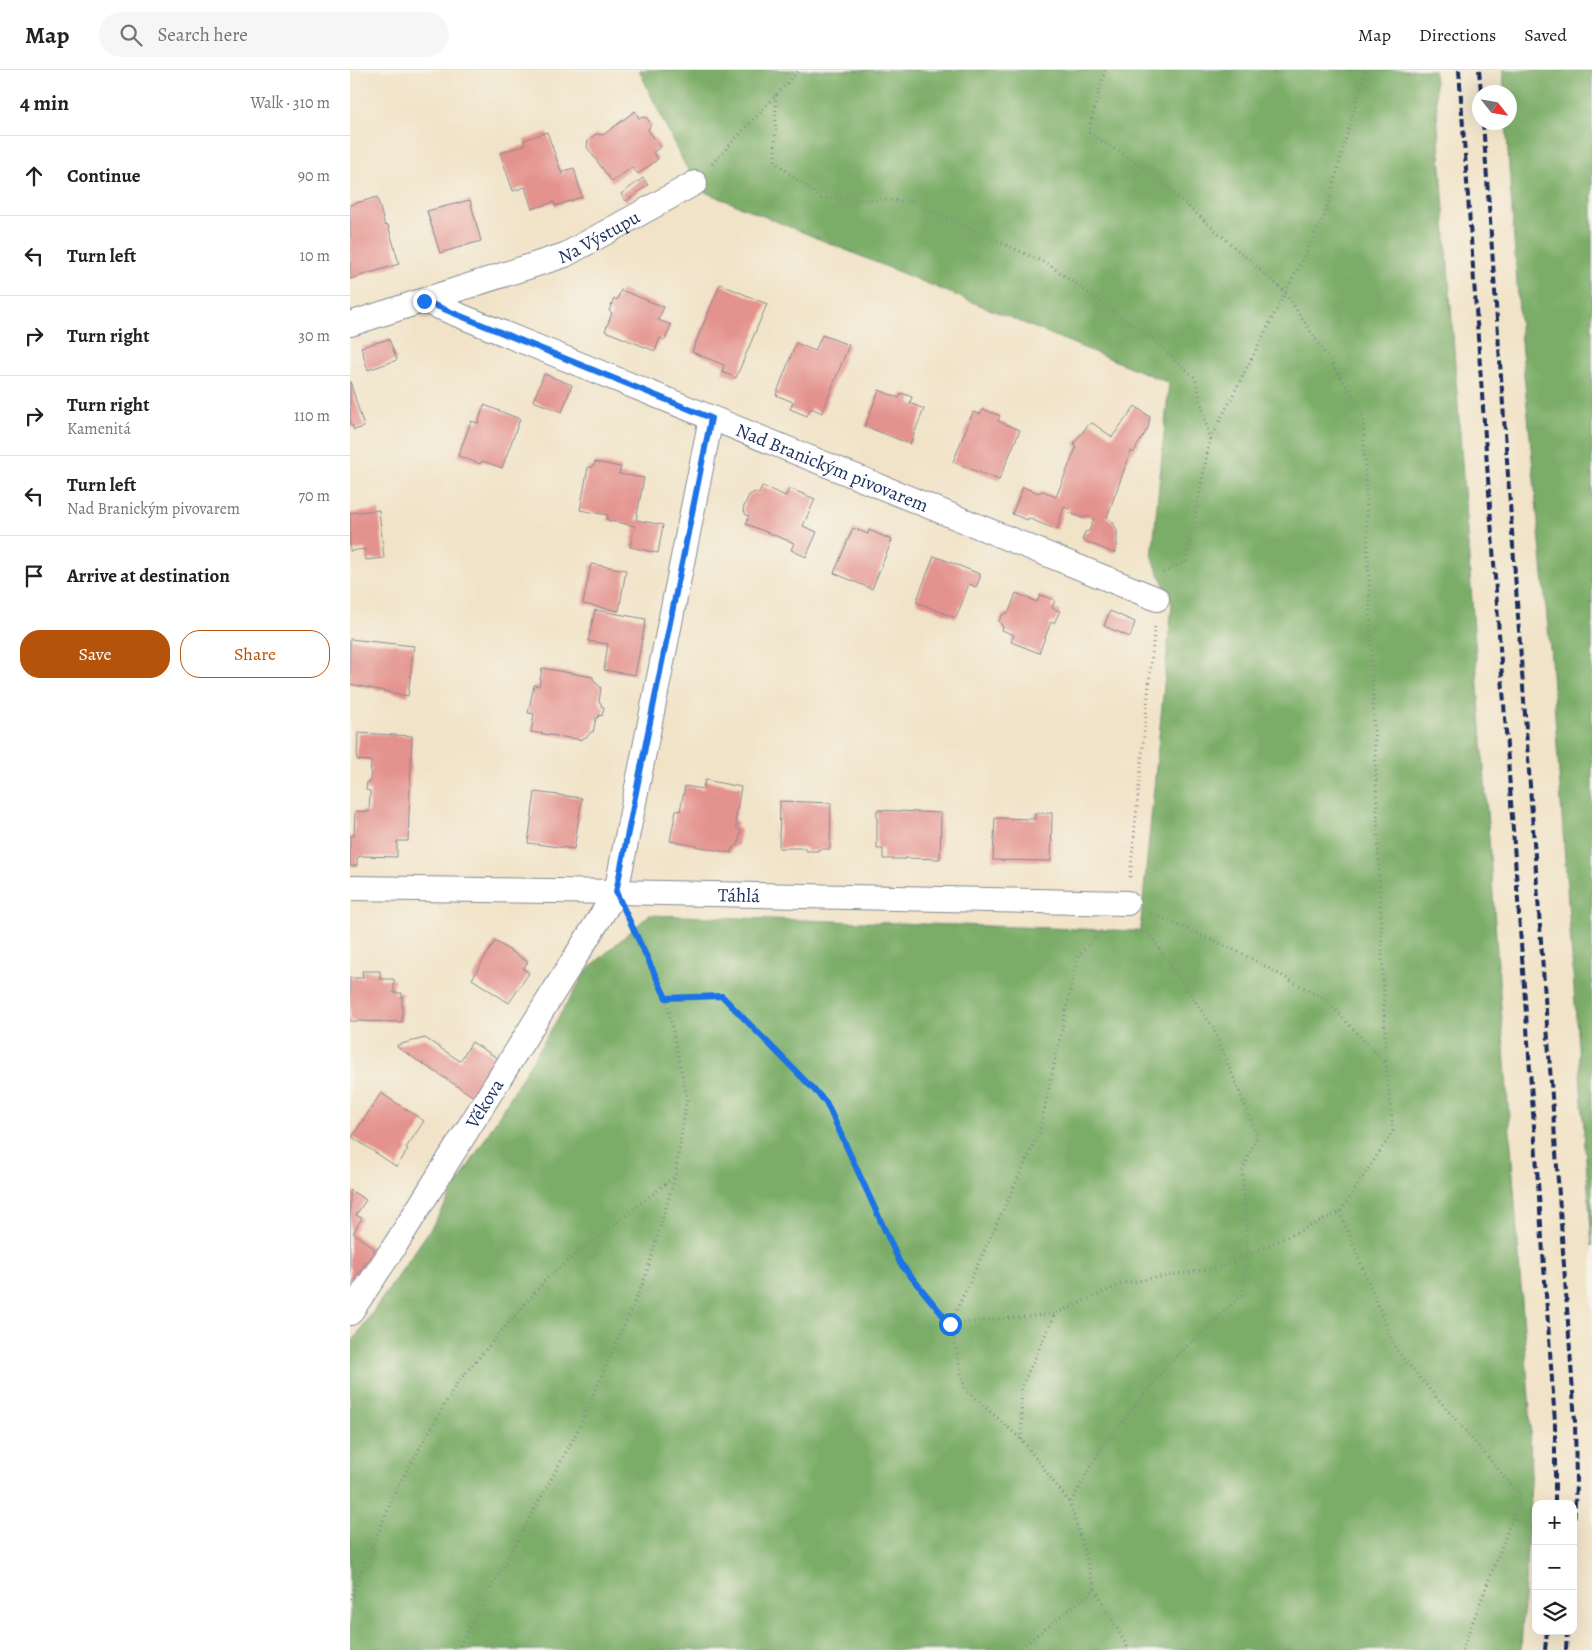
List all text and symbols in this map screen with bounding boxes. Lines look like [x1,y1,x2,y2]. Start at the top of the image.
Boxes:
search box [99,12,449,57]
text: Map [25,19,69,51]
icon: search [117,21,145,49]
text: Search here [157,22,248,48]
text: Map [1358,23,1391,47]
text: Directions [1419,23,1496,47]
text: Saved [1524,23,1567,47]
north arrow [1472,85,1517,130]
text: 4 min [20,89,69,117]
text: Walk · 310 m [250,92,330,114]
icon: ahead [20,162,48,190]
text: Continue [67,163,141,189]
text: 90 m [298,165,330,187]
street label: Na Výstupu [555,204,645,270]
icon: left [20,242,48,270]
text: Turn left [67,243,136,269]
text: 10 m [300,245,330,267]
route end [413,290,436,313]
icon: right [20,322,48,350]
text: Turn right [67,323,149,349]
text: 30 m [298,325,330,347]
text: Turn right [67,392,149,418]
icon: right [20,402,48,430]
text: 110 m [294,405,330,427]
street label: Nad Branickým pivovarem [732,417,933,519]
text: Kamenitá [67,418,131,440]
text: Turn left [67,472,136,498]
icon: left [20,482,48,510]
text: 70 m [298,485,330,507]
text: Nad Branickým pivovarem [67,498,240,520]
icon: arrive [20,562,48,590]
text: Arrive at destination [67,563,230,589]
button: Save [20,630,170,678]
button: Share [180,630,330,678]
street label: Táhlá [718,882,760,909]
street label: Věkova [459,1074,510,1134]
route start [939,1313,962,1336]
map controls [1532,1500,1577,1635]
button: + [1532,1500,1577,1545]
button: − [1532,1545,1577,1590]
button: layers [1532,1590,1577,1635]

